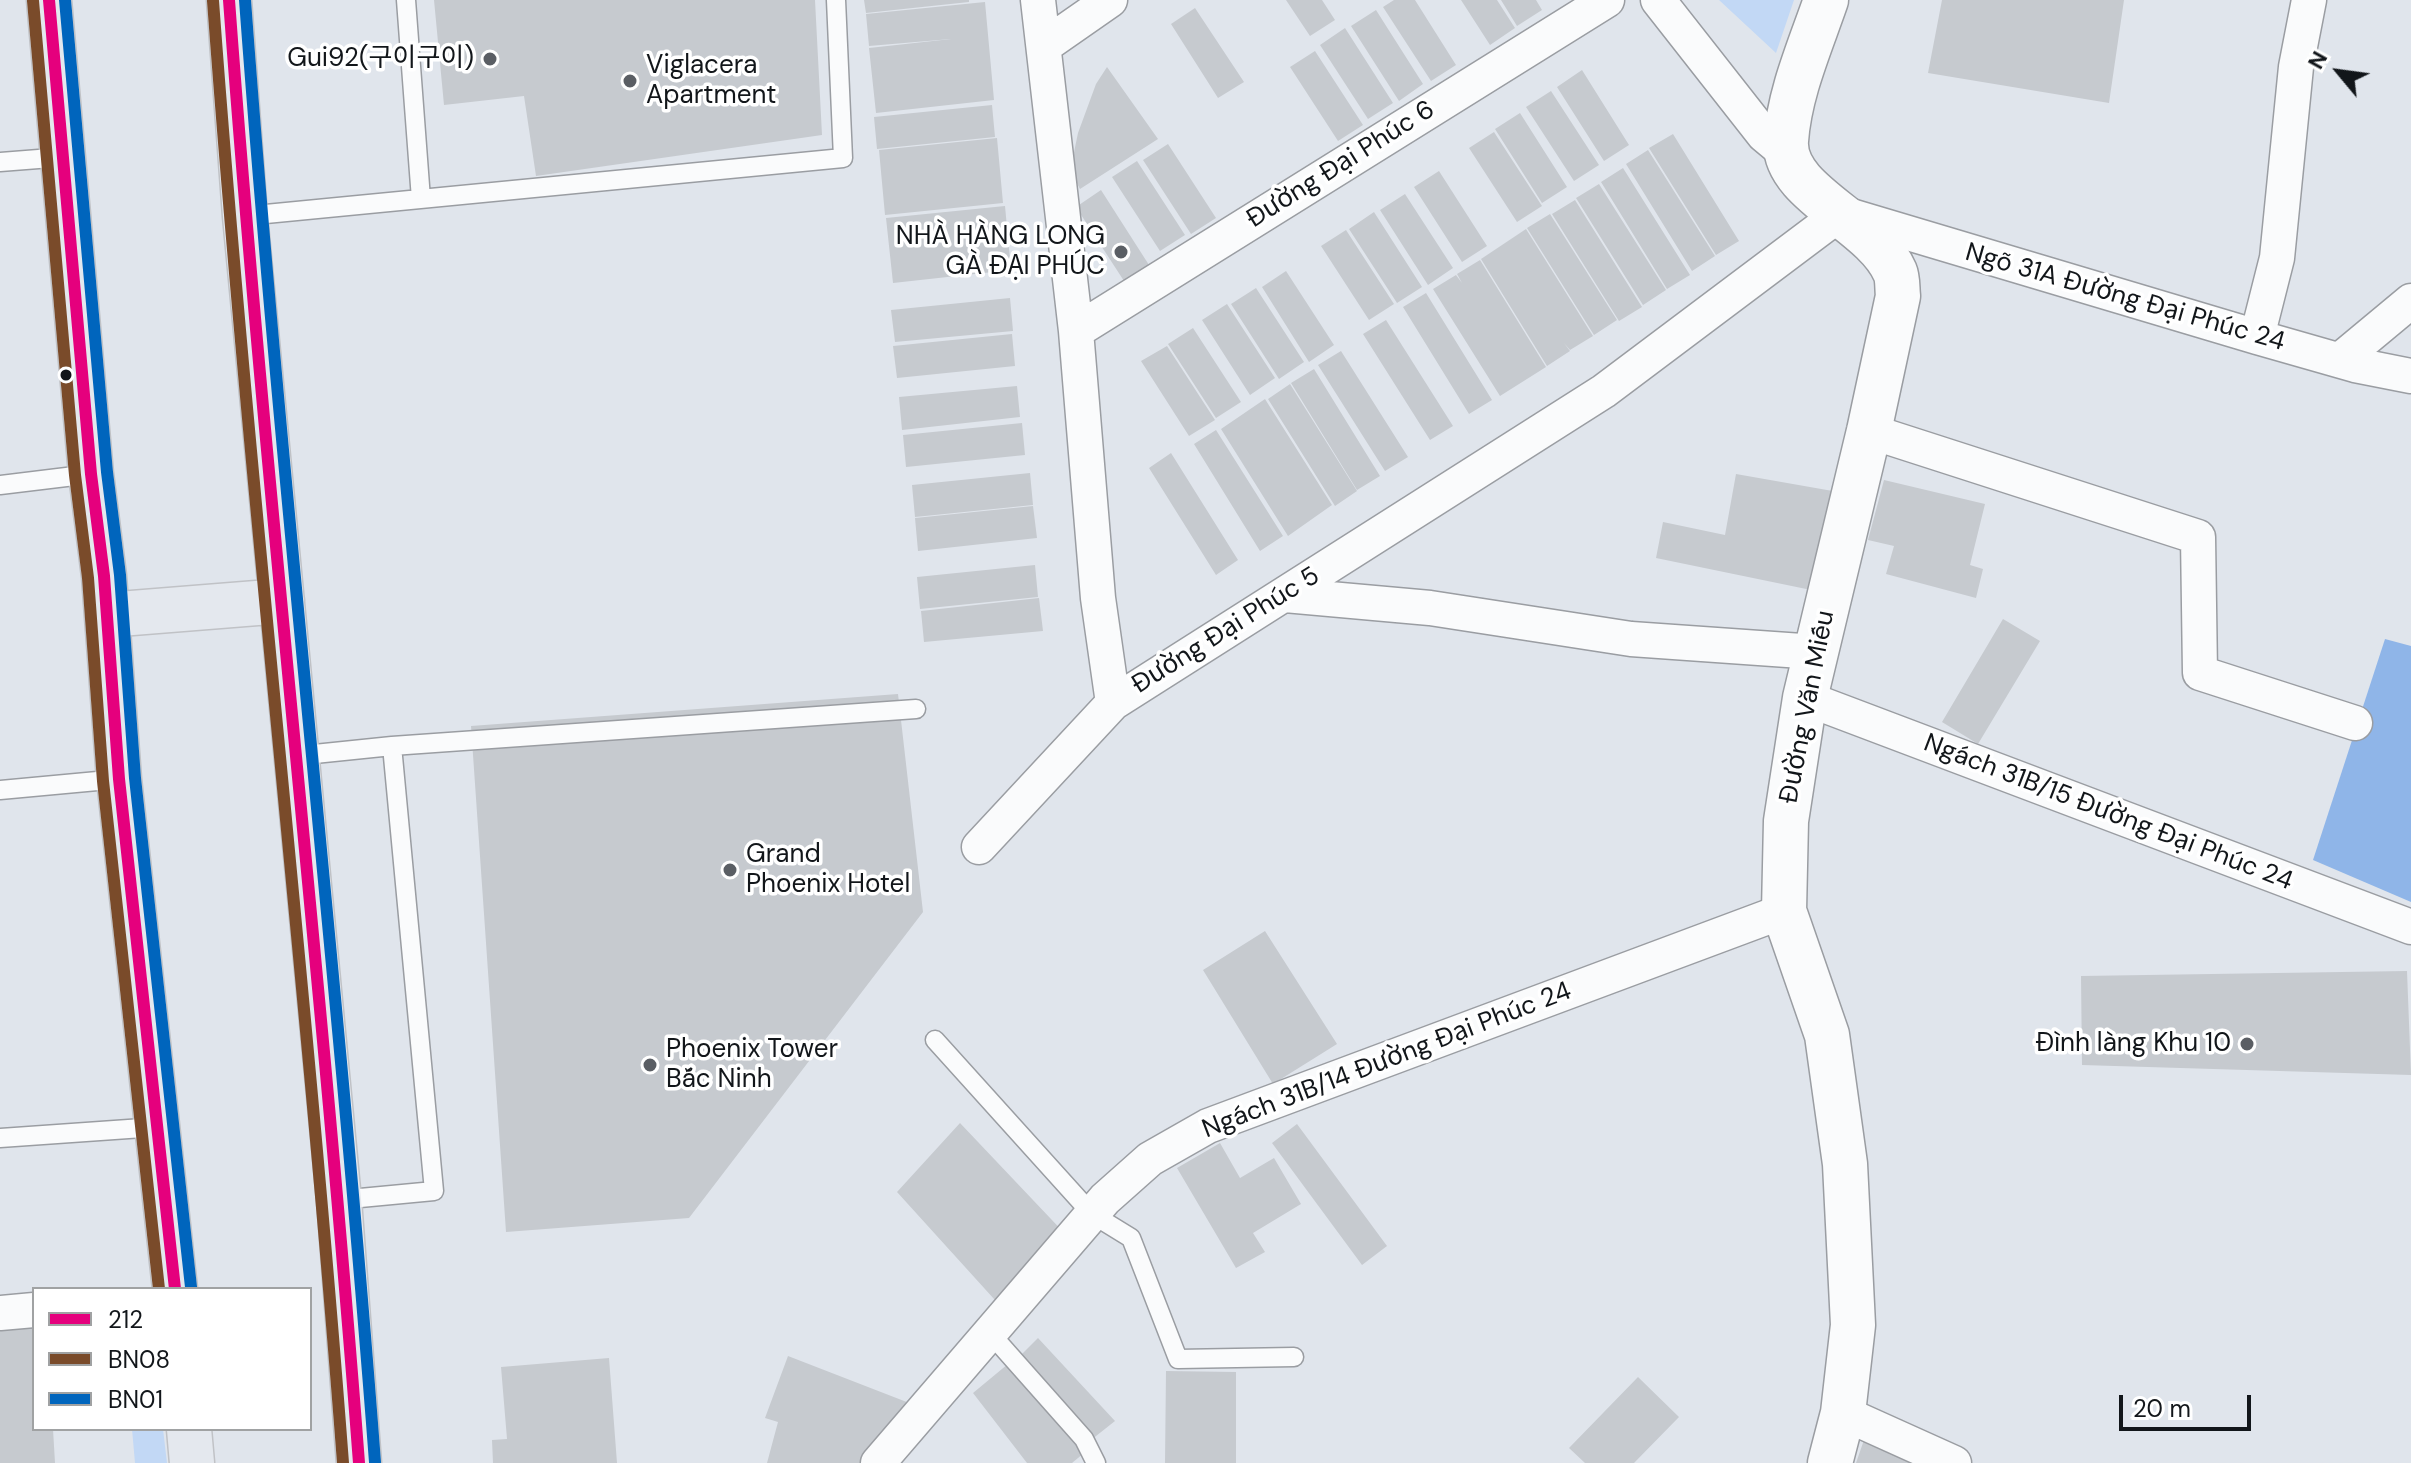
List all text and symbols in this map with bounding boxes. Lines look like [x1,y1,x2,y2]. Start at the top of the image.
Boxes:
north arrow [2299,32,2379,112]
place label: Gui92(구이구이) [287,43,474,75]
text: N [2301,46,2334,74]
marker: Gui92(구이구이) [481,50,499,68]
place label: Viglacera Apartment [646,50,777,112]
marker: Viglacera Apartment [621,72,639,90]
street label: Đường Đại Phúc 6 [1241,95,1441,235]
place label: NHÀ HÀNG LONG GÀ ĐẠI PHÚC [896,221,1105,282]
street label: Ngõ 31A Đường Đại Phúc 24 [1962,237,2288,359]
marker: NHÀ HÀNG LONG GÀ ĐẠI PHÚC [1112,243,1130,261]
unlabelled marker [58,367,74,383]
street label: Đường Đại Phúc 5 [1127,561,1325,701]
street label: Đường Văn Miếu [1774,608,1842,806]
street label: Ngách 31B/15 Đường Đại Phúc 24 [1919,728,2297,898]
place label: Grand Phoenix Hotel [746,839,910,900]
marker: Grand Phoenix Hotel [721,861,739,879]
street label: Ngách 31B/14 Đường Đại Phúc 24 [1198,976,1576,1146]
place label: Đình làng Khu 10 [2036,1028,2231,1060]
place label: Phoenix Tower Bắc Ninh [666,1034,838,1096]
marker: Đình làng Khu 10 [2238,1035,2256,1053]
marker: Phoenix Tower Bắc Ninh [641,1056,659,1074]
legend [32,1287,312,1431]
text: 212 [108,1304,143,1335]
text: BN08 [108,1344,170,1375]
scale bar [2123,1379,2255,1429]
text: BN01 [108,1384,163,1415]
text: 20 m [2133,1393,2191,1424]

